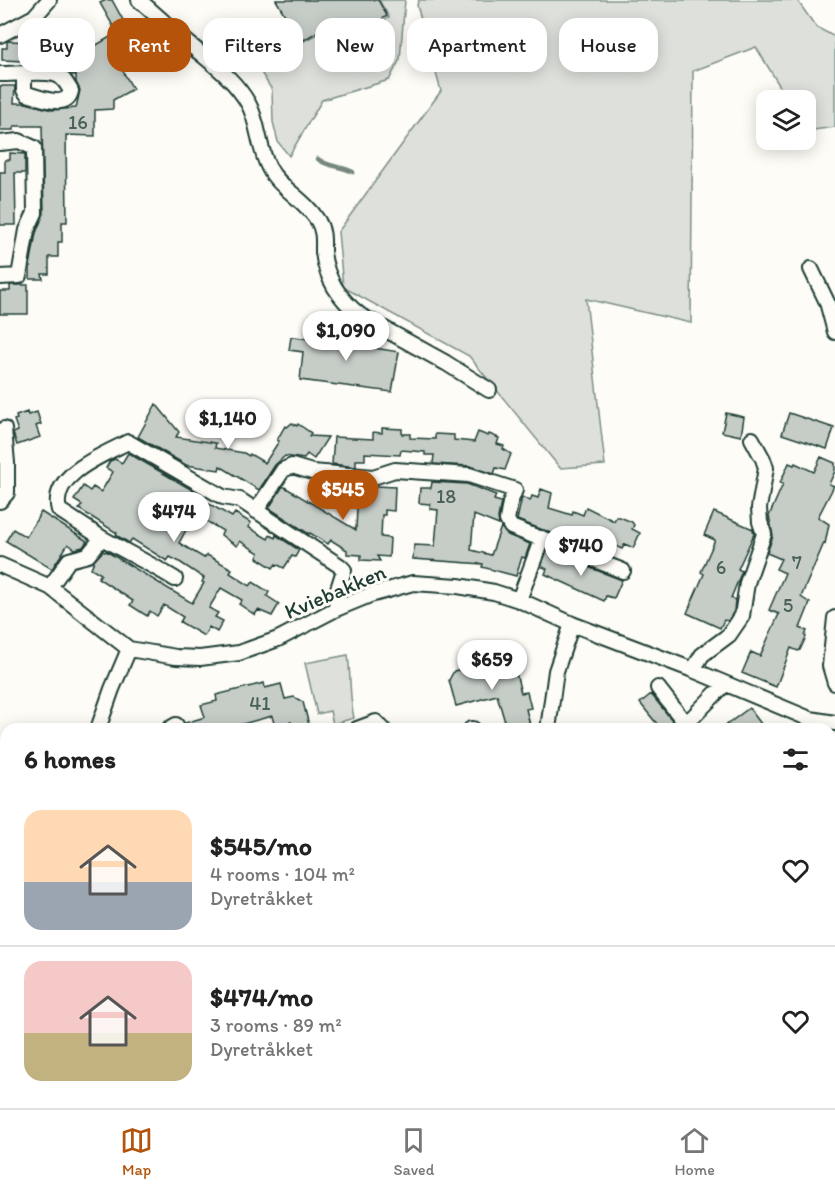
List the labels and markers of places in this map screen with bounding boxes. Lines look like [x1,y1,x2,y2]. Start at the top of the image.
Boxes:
pin: $1,090 [297,311,395,362]
pin: $1,140 [179,399,277,450]
pin: $545 [307,470,379,521]
pin: $474 [138,492,210,543]
pin: $740 [545,526,617,577]
pin: $659 [456,640,528,691]

